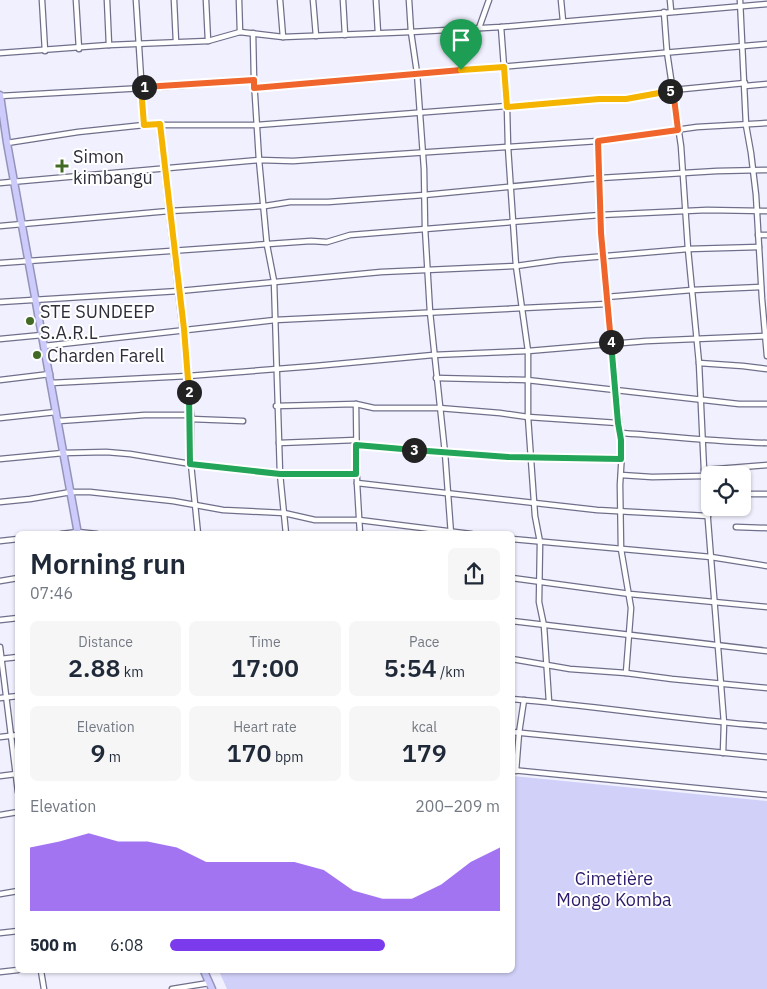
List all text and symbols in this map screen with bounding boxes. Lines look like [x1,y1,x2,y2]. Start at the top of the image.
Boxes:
pin [440,19,482,70]
icon: arrive [447,26,475,54]
pin: 1 [132,74,156,100]
text: 1 [140,78,149,96]
pin: 5 [658,78,682,104]
text: 5 [666,82,675,100]
place label: Simon kimbangu [73,145,153,189]
marker: Simon kimbangu [55,159,69,173]
place label: STE SUNDEEP S.A.R.L [40,300,155,344]
marker: STE SUNDEEP S.A.R.L [24,315,36,327]
pin: 4 [598,330,624,354]
text: 4 [607,333,616,351]
place label: Charden Farell [47,344,164,367]
marker: Charden Farell [31,349,43,361]
pin: 2 [176,380,202,404]
text: 2 [185,383,194,401]
pin: 3 [402,438,426,462]
text: 3 [410,441,419,459]
map controls [701,466,751,516]
button: locate [701,466,751,516]
text: Morning run [30,545,186,582]
button: share [448,548,500,600]
text: 07:46 [30,583,73,603]
text: Distance [78,633,133,651]
text: Time [249,633,281,651]
text: Pace [409,633,440,651]
text: 2.88 [68,651,120,684]
text: 17:00 [231,651,299,684]
text: 5:54 [384,651,437,684]
text: km [120,663,143,681]
text: /km [437,663,465,681]
text: Elevation [77,718,135,736]
text: Heart rate [233,718,297,736]
text: kcal [412,718,437,736]
text: 9 [90,736,105,769]
text: 170 [227,736,272,769]
text: 179 [402,736,447,769]
text: m [105,748,121,766]
text: bpm [272,748,303,766]
text: Elevation [30,796,96,816]
text: 200–209 m [415,796,500,816]
park label: Cimetière Mongo Komba [556,867,672,911]
text: 500 m [30,935,77,955]
text: 6:08 [110,935,143,955]

